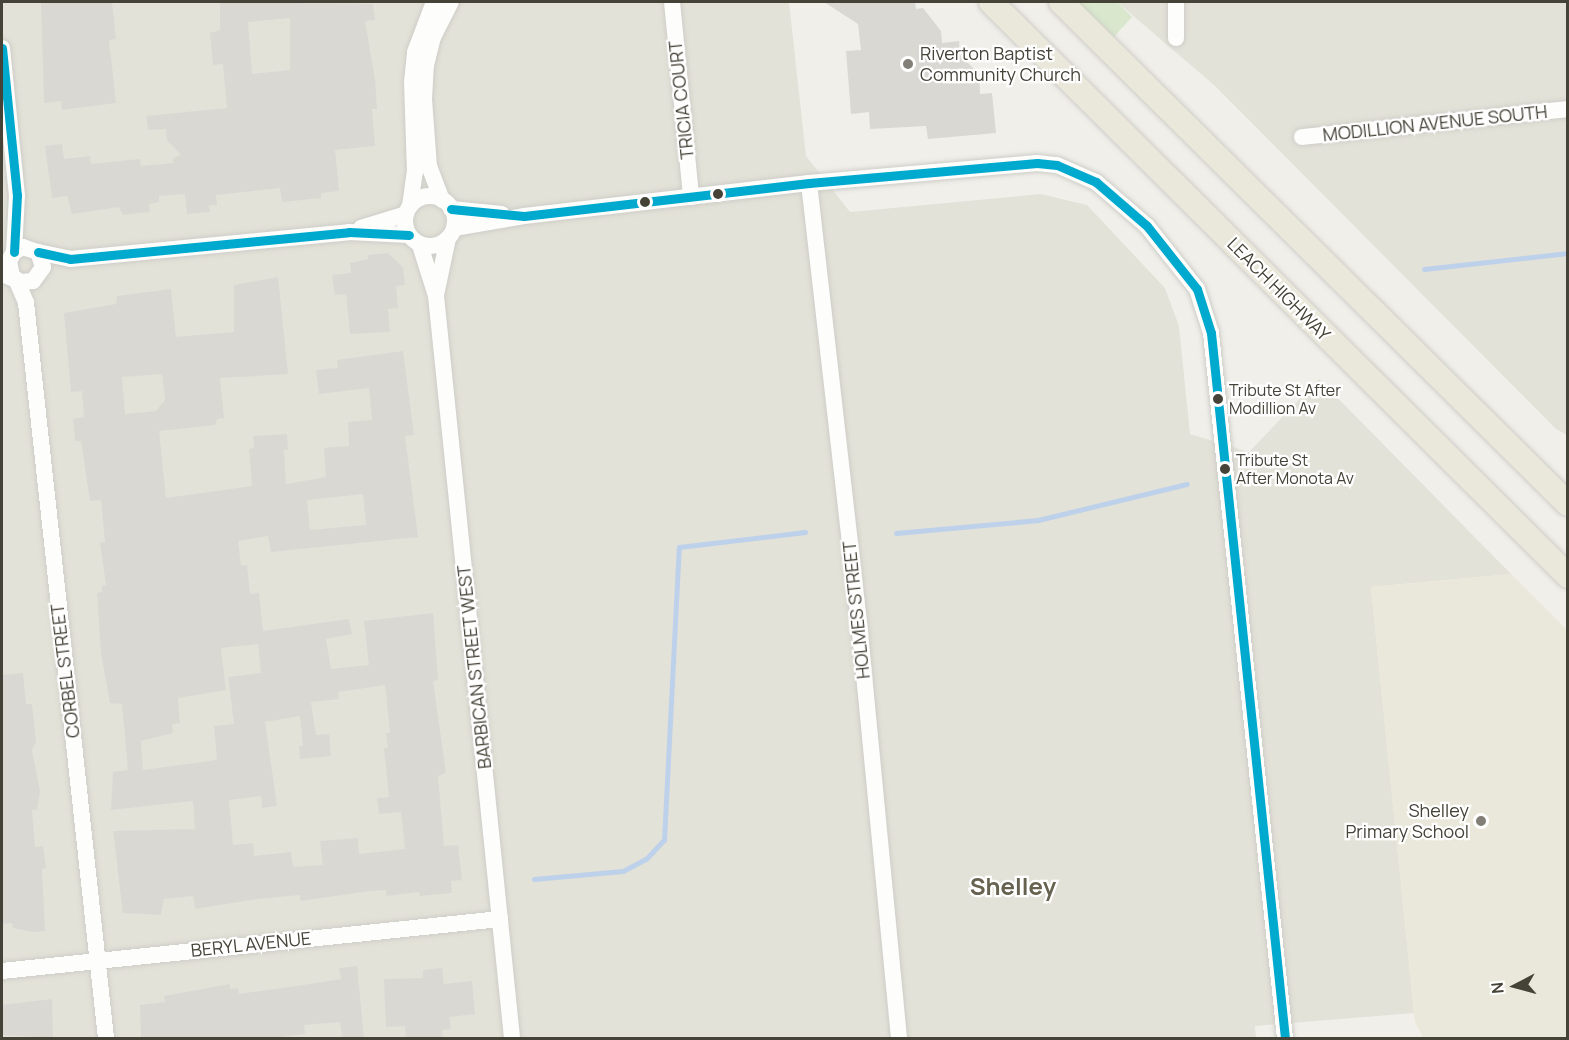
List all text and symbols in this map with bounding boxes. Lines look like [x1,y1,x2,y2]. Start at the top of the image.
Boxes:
street label: TRICIA COURT [664,40,698,160]
place label: Riverton Baptist Community Church [920,43,1081,86]
marker: Riverton Baptist Community Church [901,57,915,71]
street label: MODILLION AVENUE SOUTH [1322,100,1548,146]
unlabelled marker [712,188,724,200]
unlabelled marker [639,196,651,208]
street label: LEACH HIGHWAY [1223,233,1335,345]
place label: Tribute St After Modillion Av [1229,380,1341,418]
marker: Tribute St After Modillion Av [1212,393,1224,405]
place label: Tribute St After Monota Av [1236,450,1354,488]
marker: Tribute St After Monota Av [1219,463,1231,475]
street label: HOLMES STREET [838,540,874,680]
street label: BARBICAN STREET WEST [453,564,495,770]
street label: CORBEL STREET [46,602,84,740]
place label: Shelley Primary School [1345,800,1469,842]
marker: Shelley Primary School [1474,814,1488,828]
district label: Shelley [970,872,1056,900]
street label: BERYL AVENUE [189,927,313,961]
north arrow [1485,956,1545,1016]
text: N [1486,981,1509,995]

